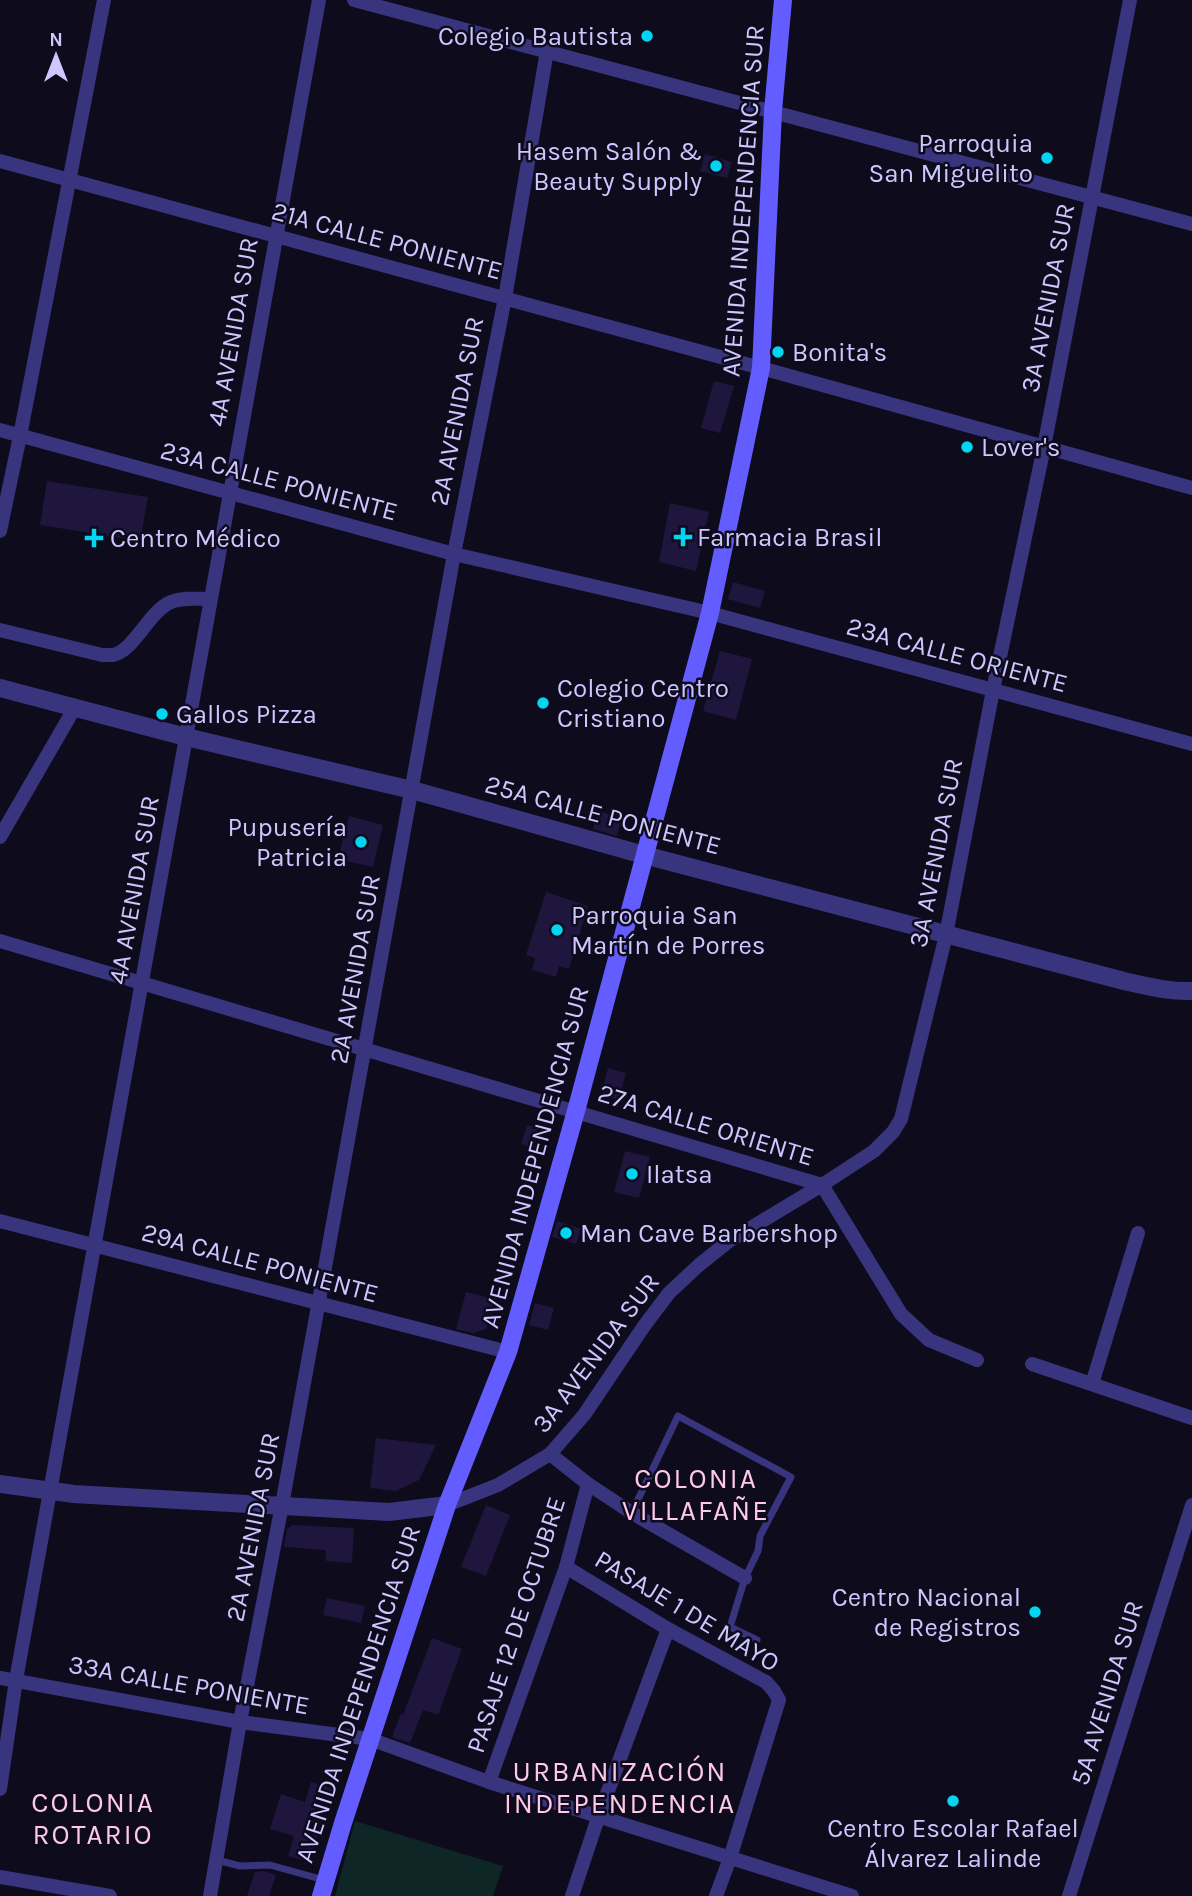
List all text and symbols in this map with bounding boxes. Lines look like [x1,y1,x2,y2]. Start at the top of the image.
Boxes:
north arrow [21,21,91,91]
place label: Colegio Bautista [438,21,633,52]
street label: AVENIDA INDEPENDENCIA SUR [715,24,771,378]
marker: Colegio Bautista [639,28,655,44]
text: N [49,29,63,51]
place label: Parroquia San Miguelito [869,128,1033,189]
place label: Hasem Salón & Beauty Supply [516,136,702,197]
marker: Parroquia San Miguelito [1039,150,1055,166]
marker: Hasem Salón & Beauty Supply [708,158,724,174]
street label: 21A CALLE PONIENTE [269,195,505,287]
street label: 3A AVENIDA SUR [1014,201,1082,395]
street label: 4A AVENIDA SUR [201,235,265,429]
street label: 2A AVENIDA SUR [424,314,490,508]
place label: Bonita's [792,337,887,368]
marker: Bonita's [770,344,786,360]
place label: Lover's [981,432,1060,463]
street label: 23A CALLE PONIENTE [157,434,401,528]
marker: Lover's [959,439,975,455]
place label: Farmacia Brasil [697,522,883,553]
place label: Centro Médico [110,523,281,554]
marker: Centro Médico [84,528,104,548]
marker: Farmacia Brasil [675,529,691,545]
street label: 23A CALLE ORIENTE [843,611,1071,699]
place label: Colegio Centro Cristiano [557,673,729,734]
marker: Colegio Centro Cristiano [535,695,551,711]
place label: Gallos Pizza [176,699,317,730]
marker: Gallos Pizza [154,706,170,722]
street label: 3A AVENIDA SUR [902,756,970,950]
street label: 25A CALLE PONIENTE [482,769,724,861]
street label: 4A AVENIDA SUR [102,793,166,987]
place label: Pupusería Patricia [227,812,347,873]
marker: Pupusería Patricia [353,834,369,850]
street label: 2A AVENIDA SUR [323,872,387,1066]
place label: Parroquia San Martín de Porres [571,900,765,961]
marker: Parroquia San Martín de Porres [549,922,565,938]
street label: AVENIDA INDEPENDENCIA SUR [474,983,596,1331]
street label: 27A CALLE ORIENTE [594,1077,818,1173]
place label: Ilatsa [646,1159,713,1190]
marker: Ilatsa [624,1166,640,1182]
street label: 29A CALLE PONIENTE [138,1217,382,1309]
place label: Man Cave Barbershop [580,1218,838,1249]
marker: Man Cave Barbershop [558,1225,574,1241]
street label: 3A AVENIDA SUR [526,1267,666,1439]
street label: 2A AVENIDA SUR [220,1430,286,1624]
district label: COLONIA VILLAFAÑE [622,1462,770,1527]
street label: PASAJE 12 DE OCTUBRE [460,1493,572,1757]
street label: AVENIDA INDEPENDENCIA SUR [289,1521,427,1867]
street label: PASAJE 1 DE MAYO [589,1544,785,1678]
place label: Centro Nacional de Registros [832,1582,1021,1643]
street label: 5A AVENIDA SUR [1064,1597,1150,1789]
marker: Centro Nacional de Registros [1027,1604,1043,1620]
street label: 33A CALLE PONIENTE [66,1649,312,1721]
district label: URBANIZACIÓN INDEPENDENCIA [504,1755,736,1820]
district label: COLONIA ROTARIO [31,1786,155,1851]
marker: Centro Escolar Rafael Álvarez Lalinde [945,1793,961,1809]
place label: Centro Escolar Rafael Álvarez Lalinde [827,1813,1079,1874]

